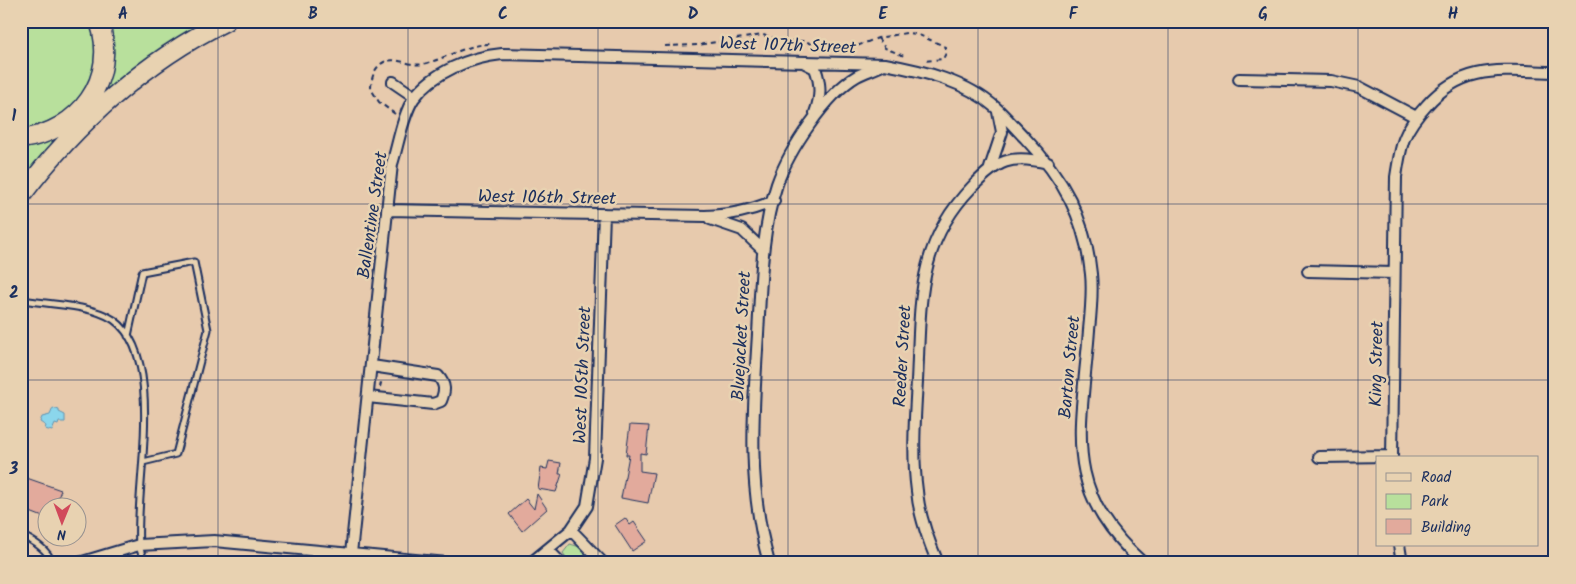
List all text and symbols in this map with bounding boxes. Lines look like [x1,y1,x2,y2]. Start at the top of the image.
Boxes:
text: A [118,2,128,27]
text: B [308,2,318,27]
text: C [498,2,508,27]
text: D [688,2,699,27]
text: E [879,2,889,27]
text: F [1069,2,1079,27]
text: G [1258,2,1268,27]
text: H [1448,2,1458,27]
street label: West 107th Street [719,30,858,63]
text: 1 [12,104,17,129]
street label: Ballentine Street [350,149,397,281]
street label: West 106th Street [478,183,617,214]
street label: Bluejacket Street [725,269,760,402]
text: 2 [9,281,19,306]
street label: Reeder Street [886,303,921,408]
street label: West 105th Street [567,305,600,444]
street label: Barton Street [1052,313,1090,420]
street label: King Street [1362,320,1393,407]
legend [1376,456,1538,546]
text: 3 [9,457,19,482]
text: Road [1421,466,1452,490]
text: Park [1421,490,1449,514]
north arrow [38,496,88,546]
text: Building [1421,516,1471,540]
text: N [57,523,66,545]

